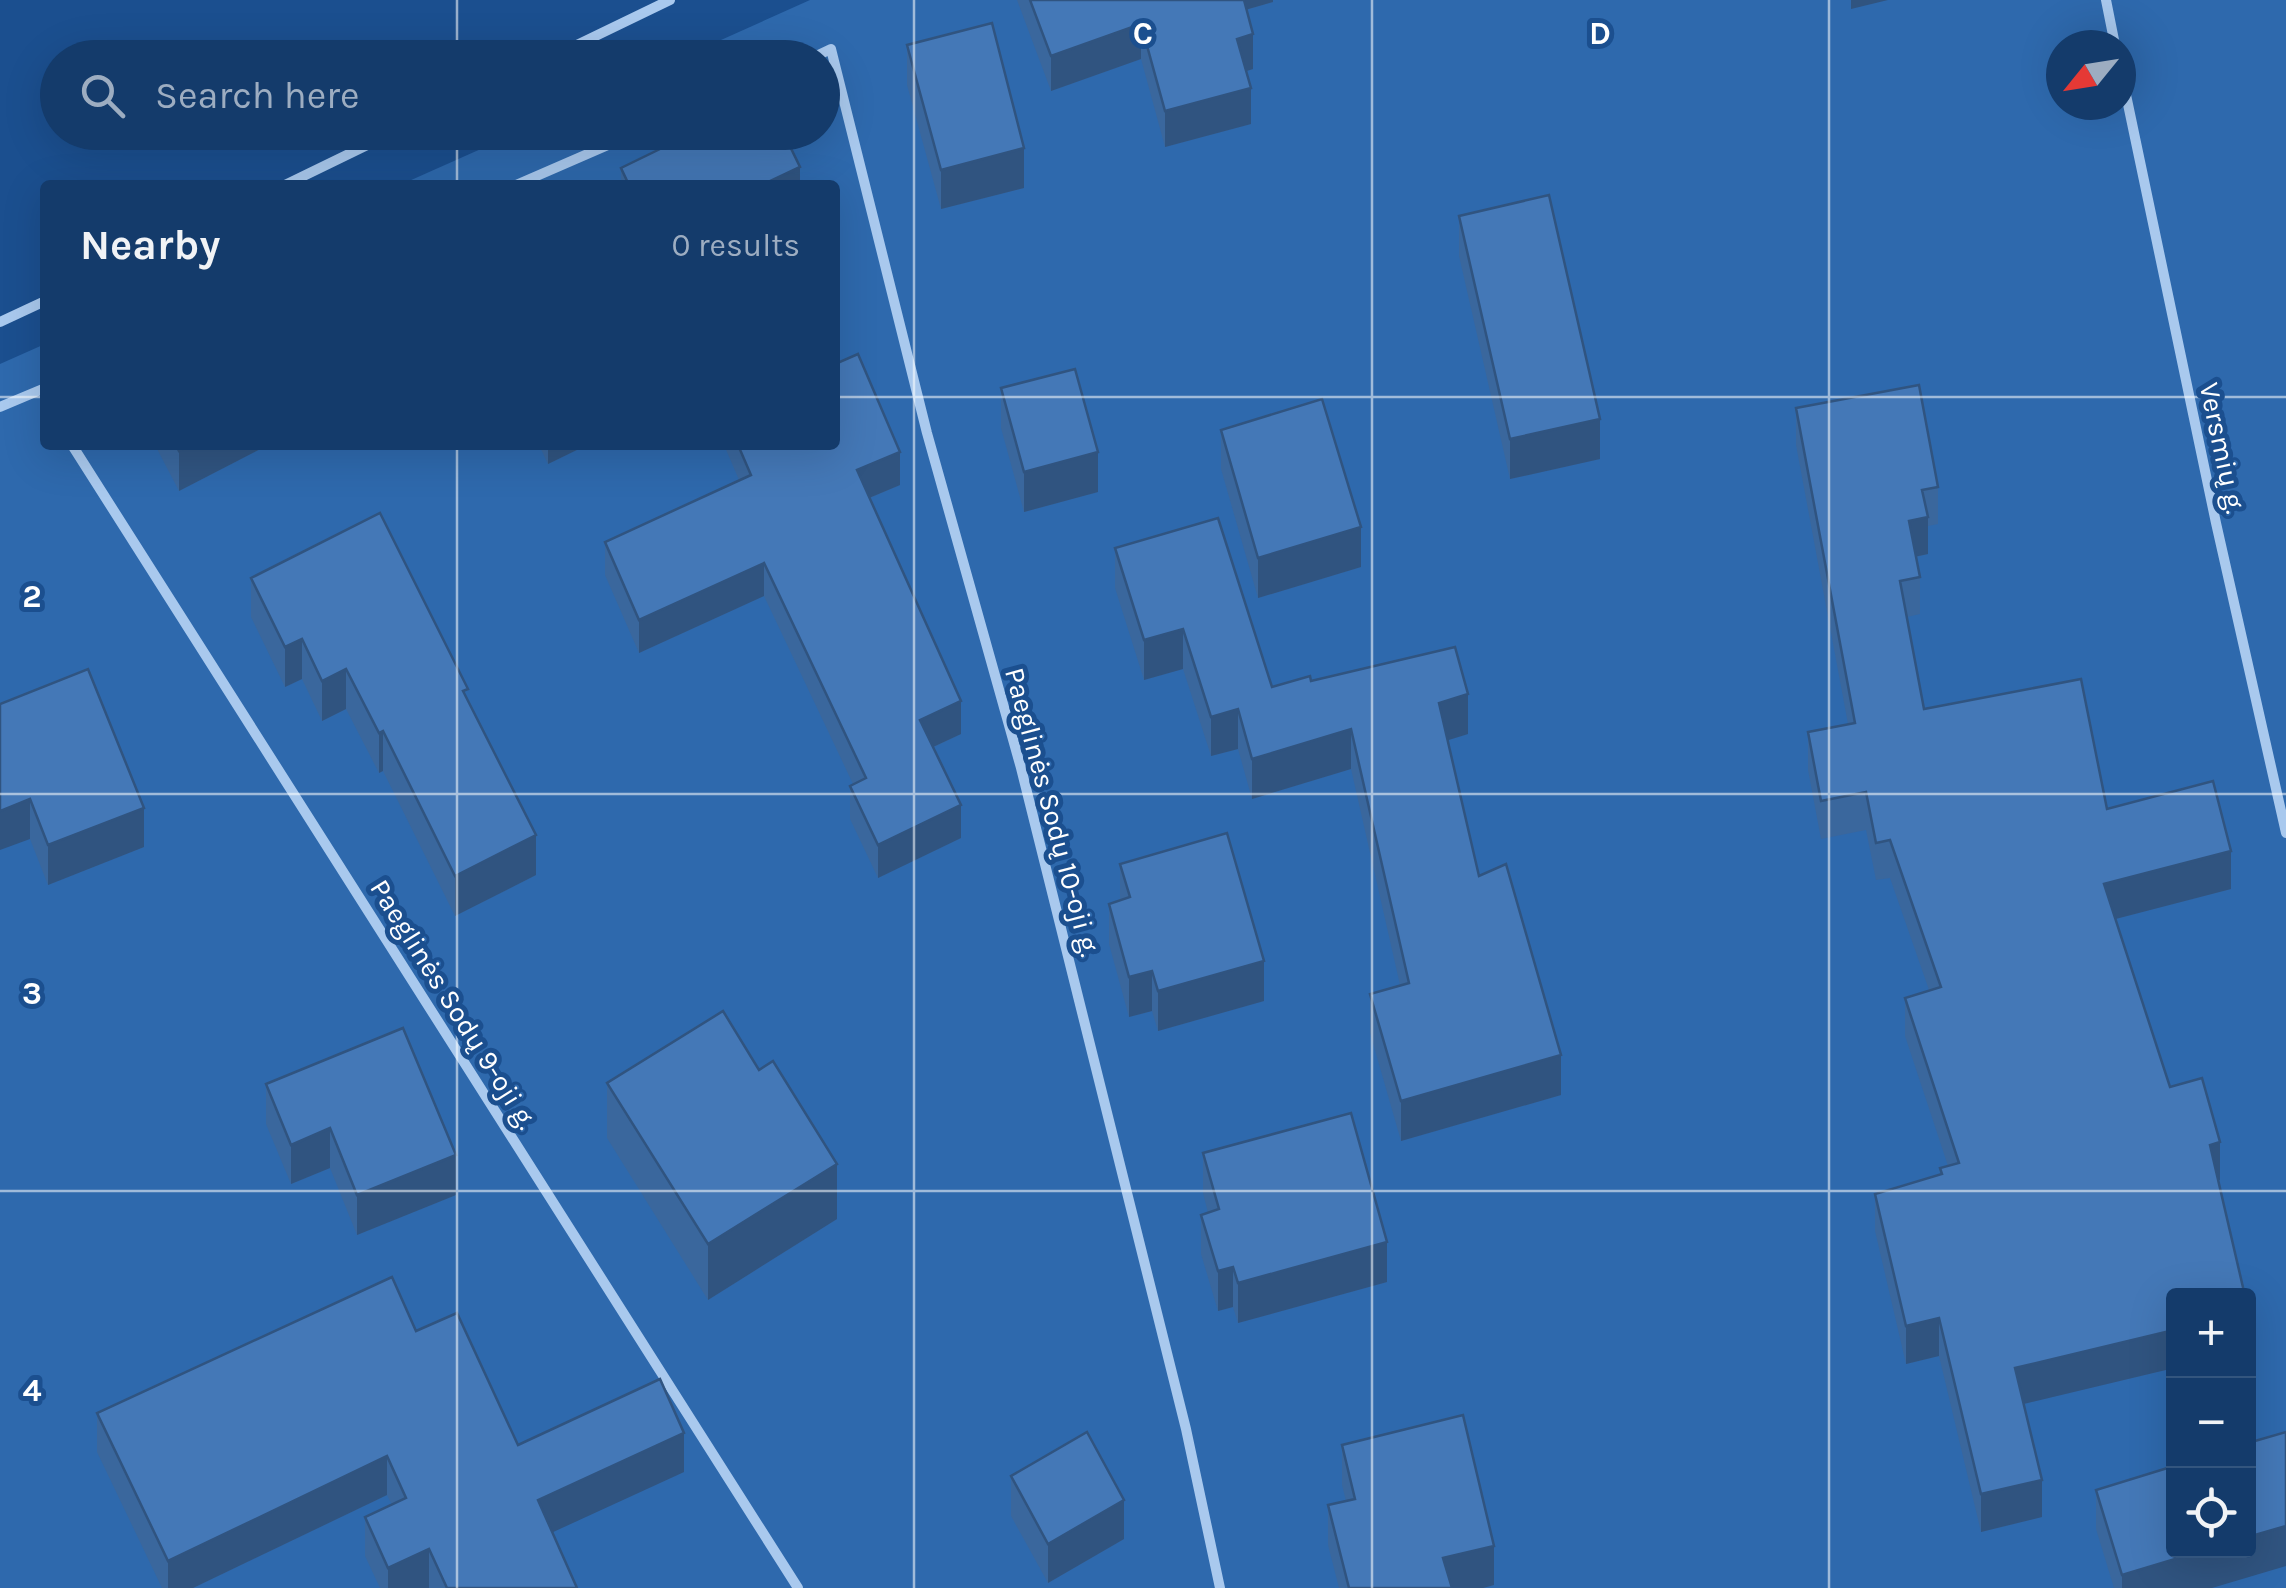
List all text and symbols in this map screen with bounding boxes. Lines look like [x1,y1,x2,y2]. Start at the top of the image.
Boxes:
text: C [1133,15,1153,52]
text: D [1589,15,1611,52]
north arrow [2046,30,2136,120]
search box [40,40,840,150]
icon: search [75,68,130,123]
text: Search here [155,73,359,118]
text: Nearby [80,220,220,270]
text: 0 results [671,227,800,264]
street label: Versmių g. [2193,380,2252,517]
text: 2 [22,578,42,615]
street label: Paeglinės Sodų 10-oji g. [998,664,1107,960]
street label: Paeglinės Sodų 9-oji g. [363,873,544,1135]
text: 3 [22,975,42,1012]
map controls [2166,1288,2256,1558]
button: + [2166,1288,2256,1378]
text: 4 [22,1372,42,1409]
button: − [2166,1378,2256,1468]
button: locate [2166,1468,2256,1558]

